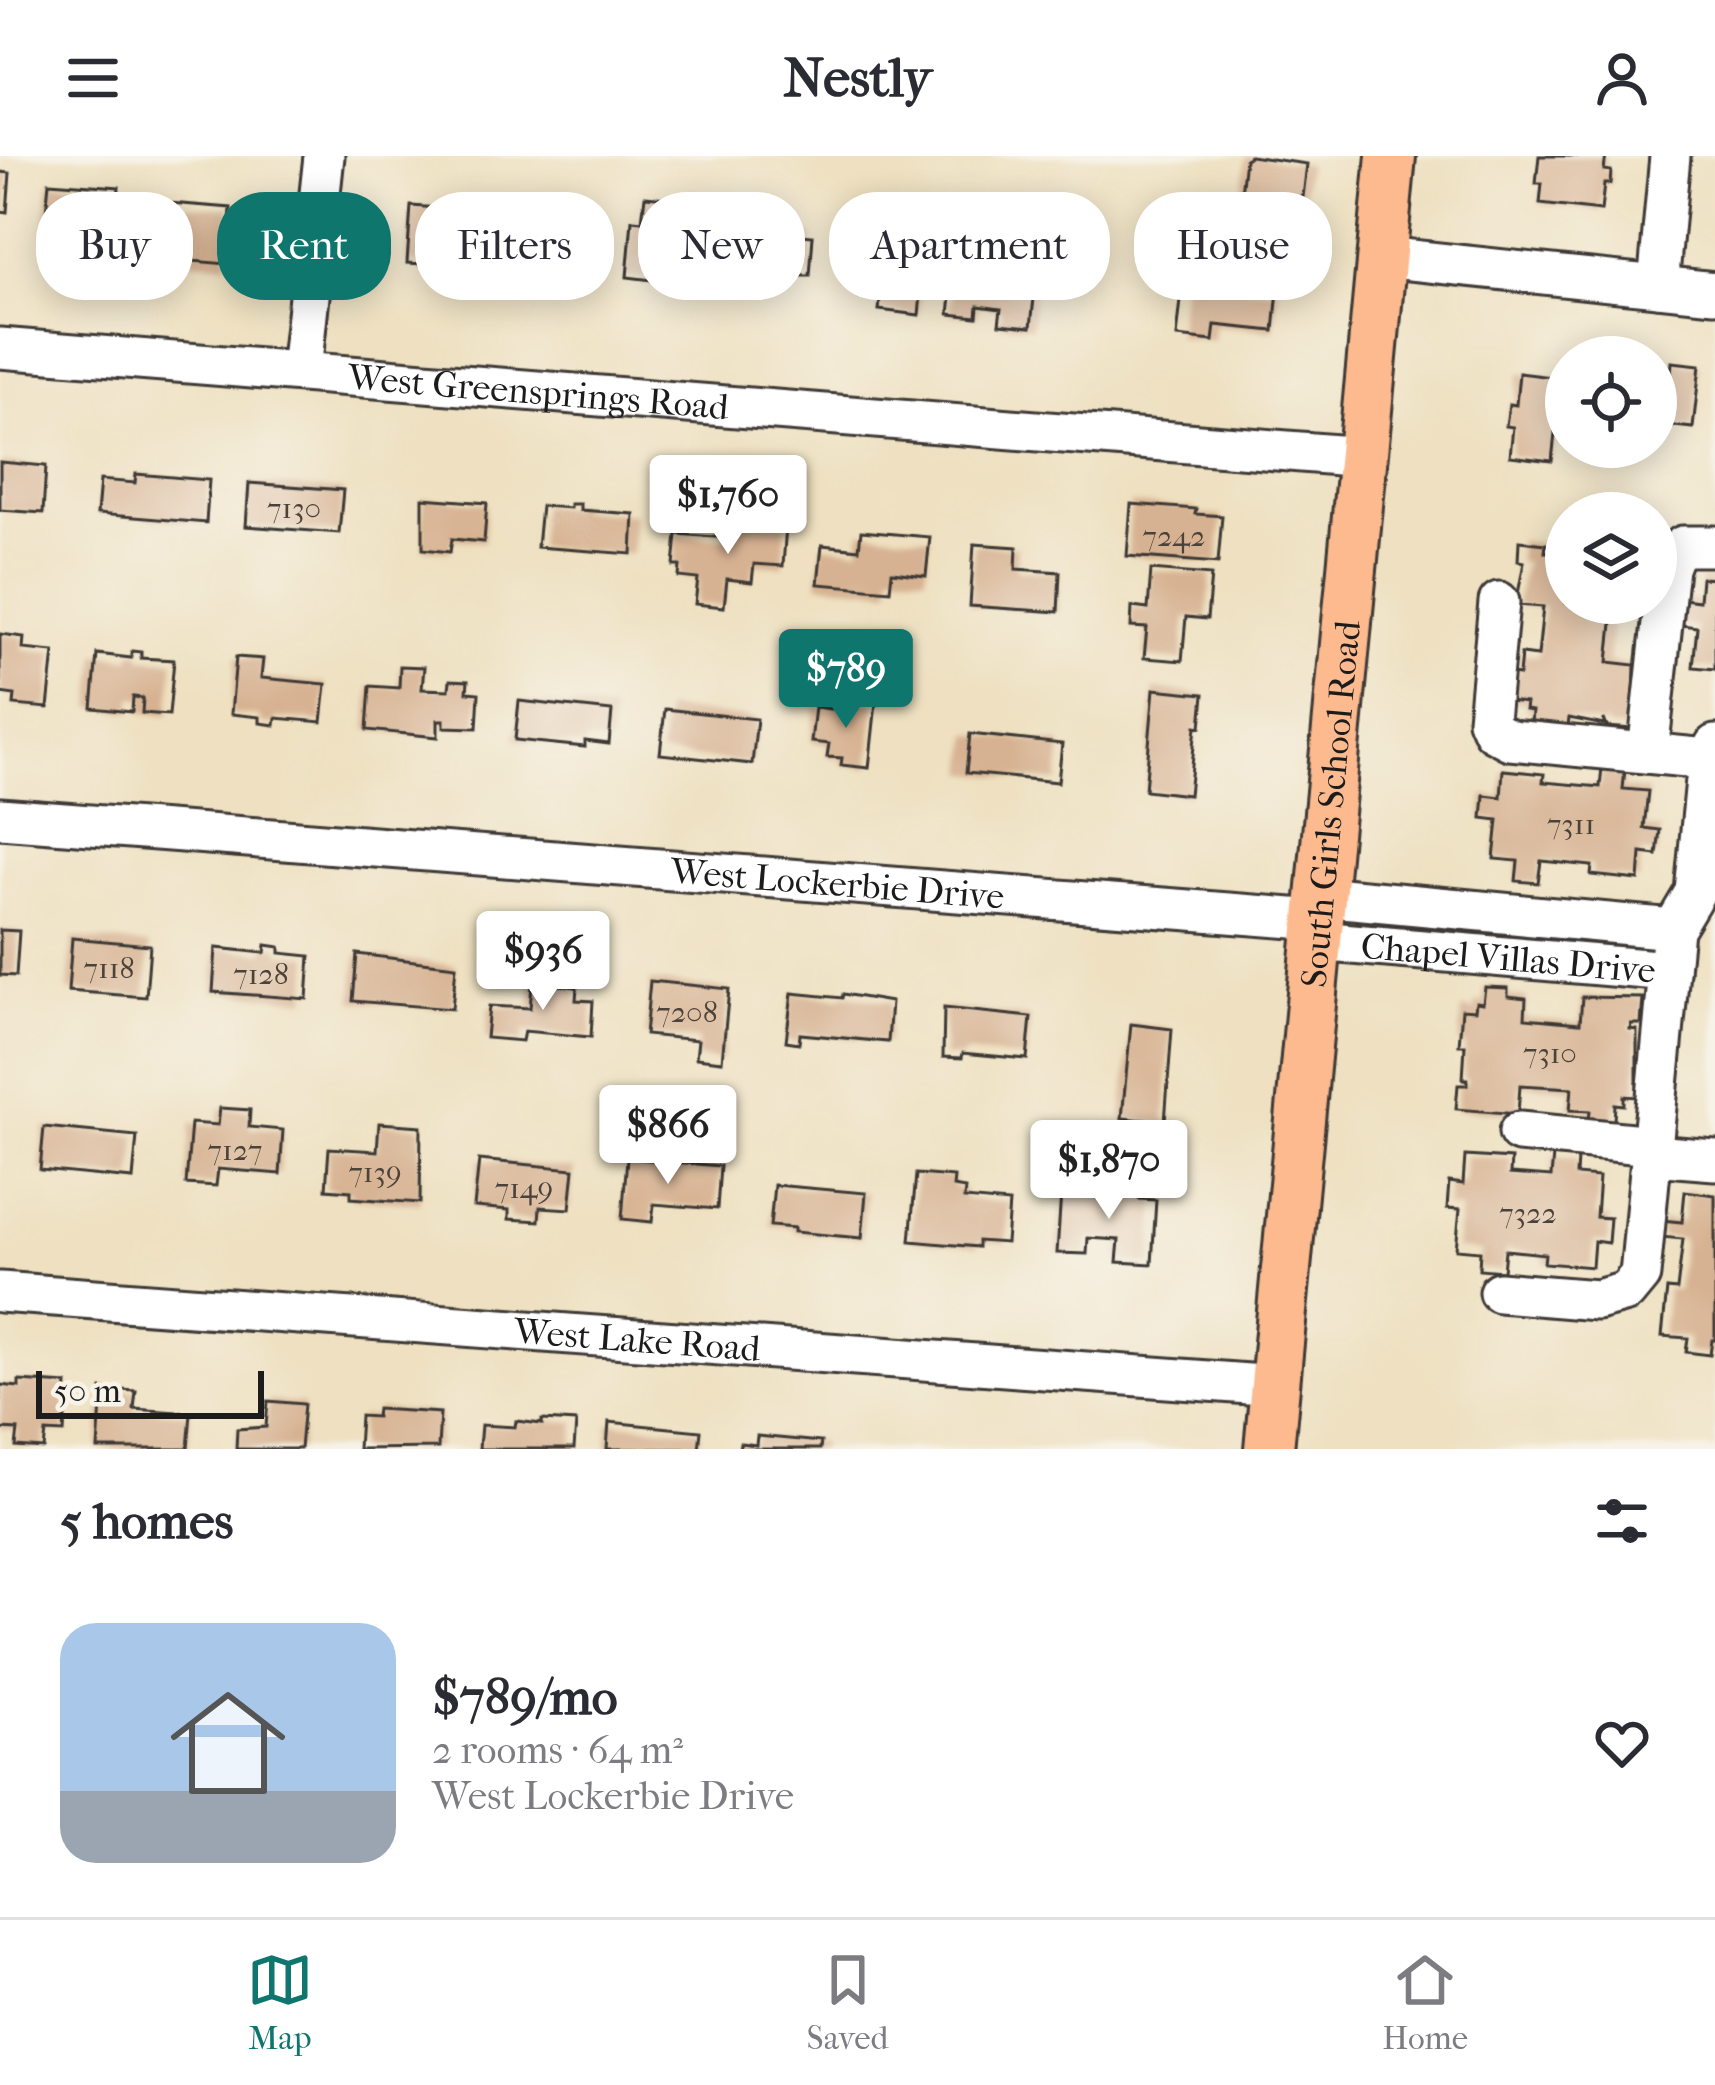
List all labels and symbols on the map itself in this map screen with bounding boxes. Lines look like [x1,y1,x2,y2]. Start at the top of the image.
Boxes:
street label: West Greensprings Road [345,356,731,428]
pin: $1,760 [630,455,826,557]
house number: 7130 [267,491,321,526]
house number: 7242 [1143,519,1205,554]
street label: South Girls School Road [1293,618,1369,989]
pin: $789 [775,629,917,731]
house number: 7311 [1547,807,1595,842]
street label: West Lockerbie Drive [668,850,1006,918]
pin: $936 [472,911,614,1013]
street label: Chapel Villas Drive [1359,925,1657,992]
house number: 7118 [84,951,134,986]
house number: 7128 [233,957,289,992]
house number: 7208 [656,995,718,1030]
house number: 7310 [1523,1036,1577,1071]
pin: $866 [597,1085,739,1187]
pin: $1,870 [1011,1120,1207,1222]
house number: 7127 [207,1133,263,1168]
house number: 7139 [348,1155,402,1190]
house number: 7149 [495,1171,553,1206]
house number: 7322 [1499,1196,1557,1231]
street label: West Lake Road [512,1310,762,1370]
scale bar [36,1365,264,1418]

